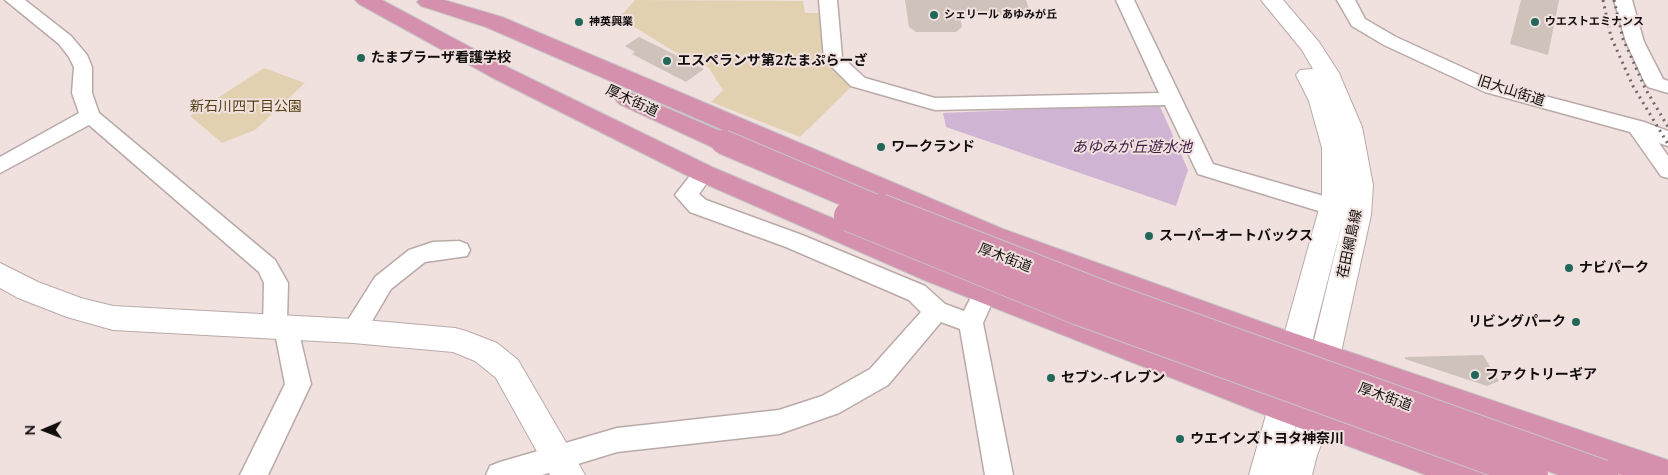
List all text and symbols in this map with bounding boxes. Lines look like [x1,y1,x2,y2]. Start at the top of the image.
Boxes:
place label: シェリール あゆみが丘 [944,8,1057,22]
marker: シェリール あゆみが丘 [928,9,940,21]
place label: 神英興業 [589,15,633,29]
place label: ウエストエミナンス [1545,15,1644,29]
marker: 神英興業 [573,16,585,28]
marker: ウエストエミナンス [1529,16,1541,28]
place label: たまプラーザ看護学校 [371,50,511,66]
marker: たまプラーザ看護学校 [355,52,367,64]
place label: エスペランサ第2たまぷらーざ [677,53,867,69]
marker: エスペランサ第2たまぷらーざ [661,55,673,67]
street label: 旧大山街道 [1475,72,1547,110]
street label: 厚木街道 [603,82,661,120]
park label: 新石川四丁目公園 [190,99,302,115]
water label: あゆみが丘遊水池 [1072,138,1192,156]
place label: ワークランド [891,139,975,155]
marker: ワークランド [875,141,887,153]
street label: 荏田綱島線 [1335,208,1365,280]
place label: スーパーオートバックス [1159,228,1313,244]
marker: スーパーオートバックス [1143,230,1155,242]
street label: 厚木街道 [976,240,1034,276]
place label: ナビパーク [1579,260,1649,276]
marker: ナビパーク [1563,262,1575,274]
place label: リビングパーク [1468,314,1566,330]
marker: リビングパーク [1570,316,1582,328]
place label: ファクトリーギア [1485,367,1597,383]
marker: ファクトリーギア [1469,369,1481,381]
place label: セブン-イレブン [1061,370,1165,386]
marker: セブン-イレブン [1045,372,1057,384]
street label: 厚木街道 [1356,380,1414,414]
north arrow [20,405,70,455]
text: N [21,425,39,436]
place label: ウエインズトヨタ神奈川 [1190,431,1344,447]
marker: ウエインズトヨタ神奈川 [1174,433,1186,445]

